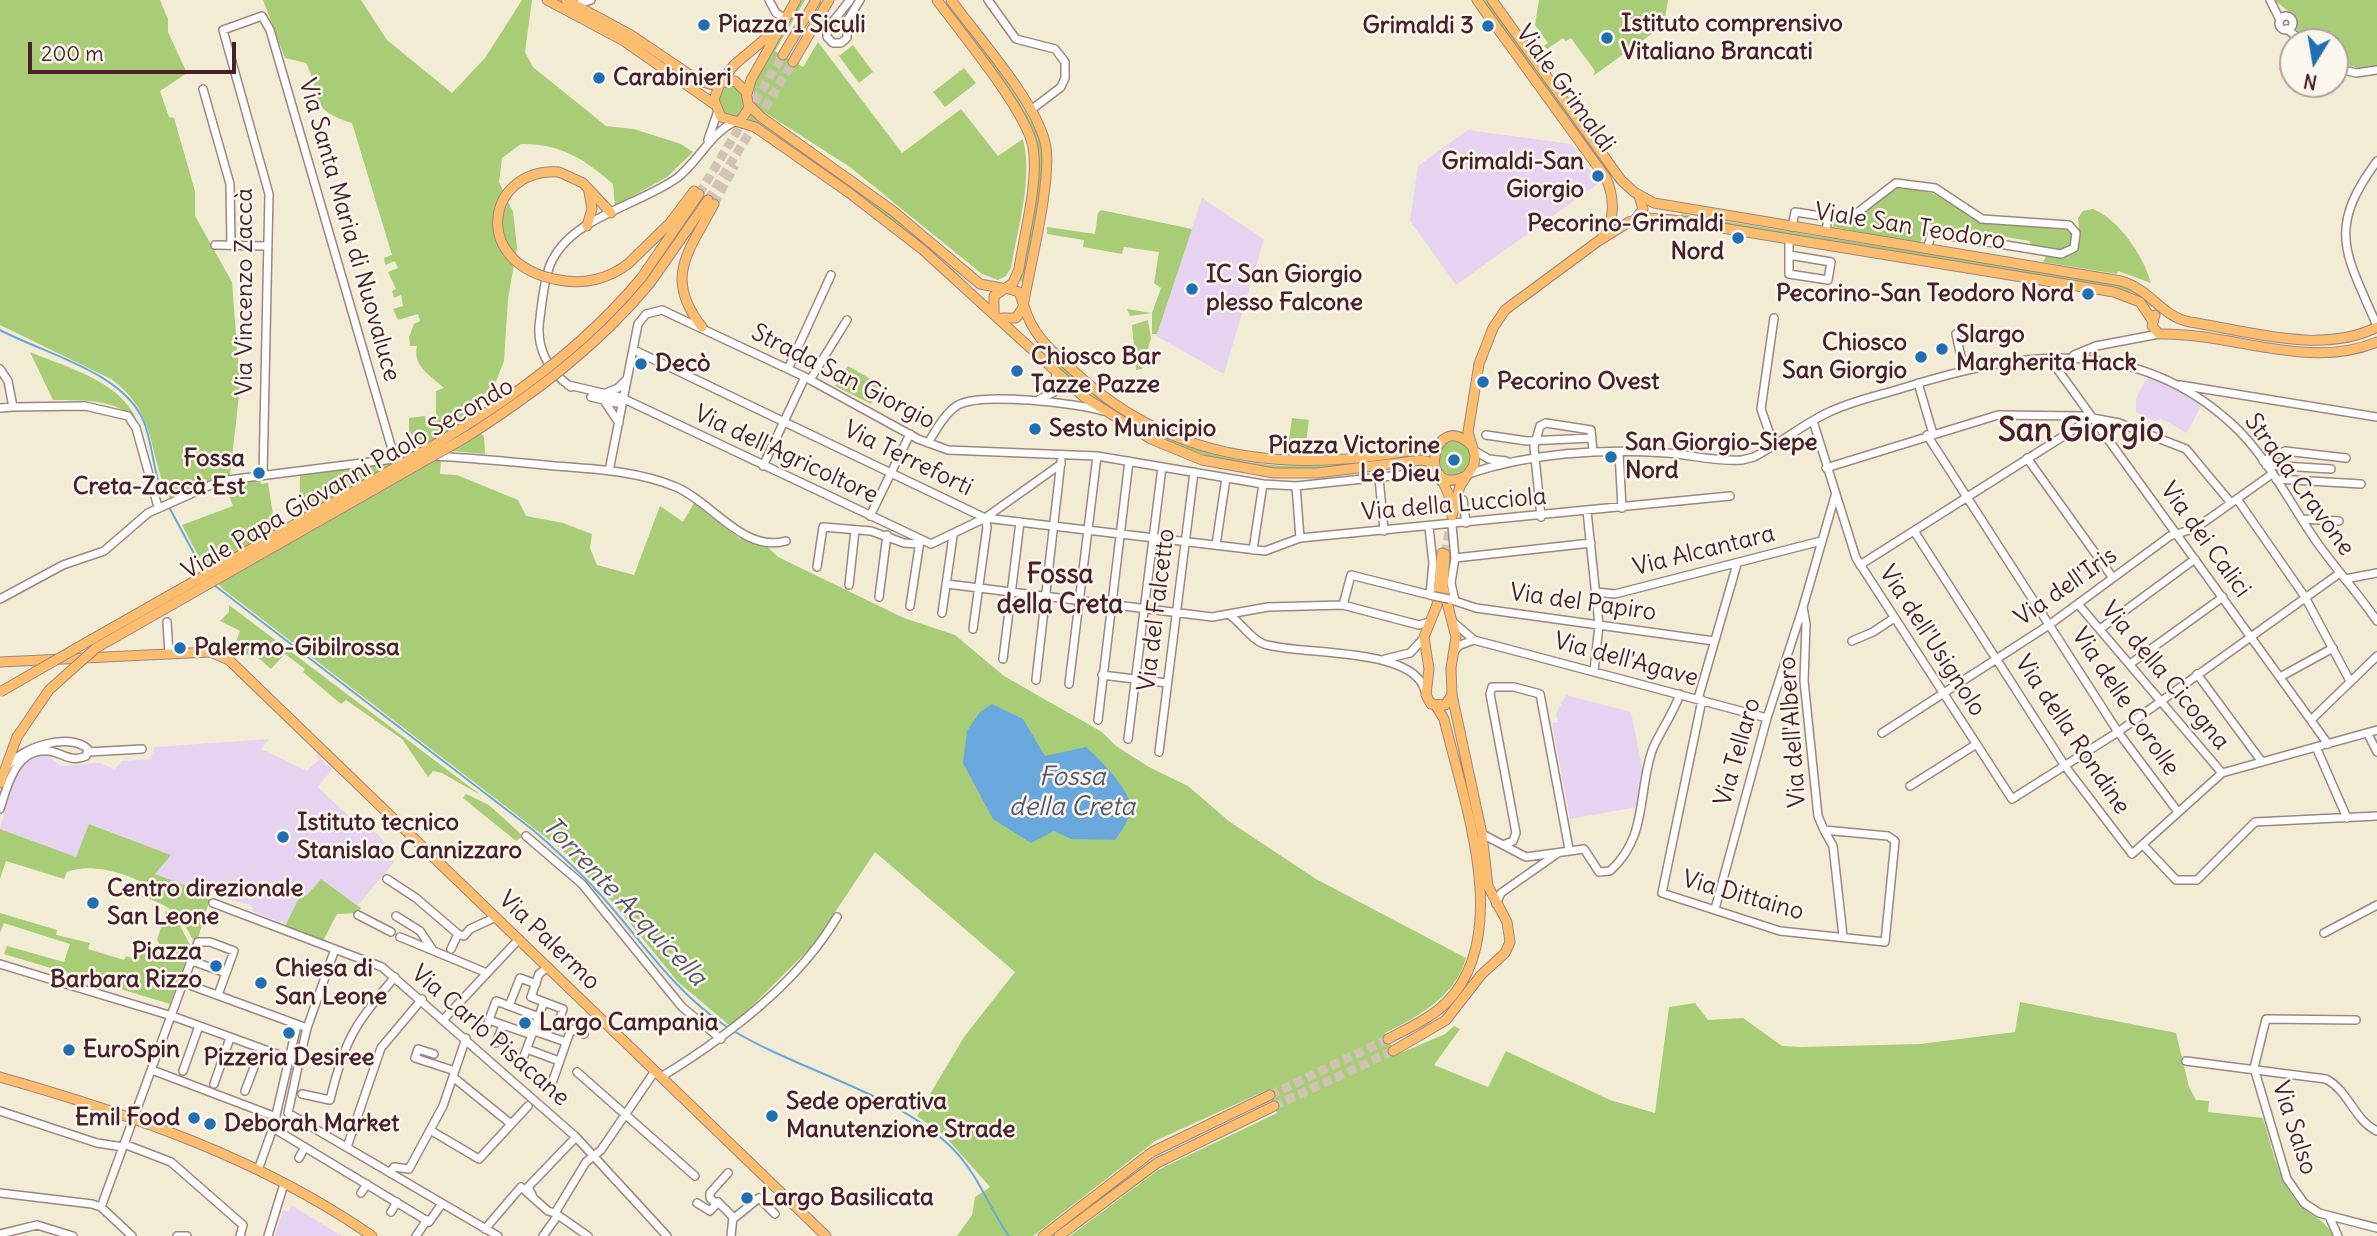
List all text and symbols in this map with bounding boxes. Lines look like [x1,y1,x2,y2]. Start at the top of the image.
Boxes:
place label: Istituto comprensivo Vitaliano Brancati [1621,10,1843,66]
place label: Piazza I Siculi [718,11,866,39]
place label: Grimaldi 3 [1363,12,1474,40]
marker: Piazza I Siculi [696,17,712,33]
marker: Grimaldi 3 [1480,18,1496,34]
street label: Viale Grimaldi [1509,20,1621,158]
scale bar [32,28,240,72]
north arrow [2279,28,2349,98]
marker: Istituto comprensivo Vitaliano Brancati [1599,30,1615,46]
text: 200 m [41,40,104,67]
place label: Carabinieri [613,64,732,92]
text: N [2302,69,2319,95]
marker: Carabinieri [591,70,607,86]
street label: Via Santa Maria di Nuovaluce [292,75,406,385]
place label: Grimaldi-San Giorgio [1441,148,1584,204]
marker: Grimaldi-San Giorgio [1590,168,1606,184]
street label: Via Vincenzo Zaccà [231,188,259,396]
street label: Viale San Teodoro [1813,198,2007,256]
place label: Pecorino-Grimaldi Nord [1527,210,1724,266]
marker: Pecorino-Grimaldi Nord [1730,230,1746,246]
place label: IC San Giorgio plesso Falcone [1206,261,1363,317]
place label: Pecorino-San Teodoro Nord [1776,280,2074,308]
marker: IC San Giorgio plesso Falcone [1184,281,1200,297]
marker: Pecorino-San Teodoro Nord [2080,286,2096,302]
street label: Strada San Giorgio [746,318,940,436]
place label: Slargo Margherita Hack [1956,321,2137,377]
place label: Chiosco San Giorgio [1782,329,1907,385]
marker: Slargo Margherita Hack [1934,341,1950,357]
place label: Chiosco Bar Tazze Pazze [1031,343,1161,399]
marker: Chiosco San Giorgio [1913,349,1929,365]
place label: Decò [655,350,710,378]
marker: Decò [633,356,649,372]
marker: Chiosco Bar Tazze Pazze [1009,363,1025,379]
place label: Pecorino Ovest [1497,368,1659,396]
street label: Viale Papa Giovanni Paolo Secondo [177,372,519,586]
marker: Pecorino Ovest [1475,374,1491,390]
street label: Via dell'Agricoltore [689,400,883,510]
street label: Strada Cravone [2238,408,2360,562]
district label: San Giorgio [1998,413,2164,451]
street label: Via Terreforti [839,415,977,503]
place label: Sesto Municipio [1049,415,1216,443]
marker: Sesto Municipio [1027,421,1043,437]
place label: San Giorgio-Siepe Nord [1625,429,1818,485]
place label: Piazza Victorine Le Dieu [1268,432,1440,488]
place label: Fossa Creta-Zaccà Est [73,445,245,501]
marker: San Giorgio-Siepe Nord [1603,449,1619,465]
marker: Piazza Victorine Le Dieu [1446,452,1462,468]
marker: Fossa Creta-Zaccà Est [251,465,267,481]
street label: Via dei Calici [2154,477,2256,603]
street label: Via della Lucciola [1360,483,1548,527]
street label: Via Alcantara [1630,519,1778,583]
street label: Via del Falcetto [1133,527,1181,693]
street label: Via dell'Iris [2009,541,2123,633]
district label: Fossa della Creta [997,560,1123,622]
street label: Via dell'Usignolo [1873,560,1991,722]
street label: Via del Papiro [1508,578,1658,628]
street label: Via della Cicogna [2095,596,2235,756]
street label: Via delle Corolle [2065,623,2185,781]
street label: Via dell'Agave [1551,627,1701,693]
place label: Palermo-Gibilrossa [194,634,400,662]
marker: Palermo-Gibilrossa [172,640,188,656]
street label: Via della Rondine [2008,650,2136,820]
street label: Via dell'Albero [1773,656,1813,808]
street label: Via Tellaro [1709,695,1767,809]
water label: Fossa della Creta [1009,762,1135,824]
place label: Istituto tecnico Stanislao Cannizzaro [297,809,522,865]
water label: Torrente Acquicella [535,811,713,993]
marker: Istituto tecnico Stanislao Cannizzaro [275,829,291,845]
street label: Via Dittaino [1679,865,1807,927]
place label: Centro direzionale San Leone [107,875,303,931]
street label: Via Palermo [492,885,606,997]
marker: Centro direzionale San Leone [85,895,101,911]
place label: Piazza Barbara Rizzo [50,938,202,994]
place label: Chiesa di San Leone [275,955,387,1011]
marker: Piazza Barbara Rizzo [208,958,224,974]
street label: Via Carlo Pisacane [405,959,575,1113]
marker: Chiesa di San Leone [253,975,269,991]
place label: Largo Campania [539,1009,718,1037]
marker: Largo Campania [517,1015,533,1031]
marker: Pizzeria Desiree [281,1025,297,1041]
place label: EuroSpin [83,1036,180,1064]
marker: EuroSpin [61,1042,77,1058]
place label: Pizzeria Desiree [203,1044,375,1072]
street label: Via Salso [2265,1078,2323,1178]
place label: Sede operativa Manutenzione Strade [786,1088,1015,1144]
place label: Emil Food [75,1104,180,1132]
marker: Sede operativa Manutenzione Strade [764,1108,780,1124]
marker: Emil Food [186,1110,202,1126]
place label: Deborah Market [224,1110,399,1138]
marker: Deborah Market [202,1116,218,1132]
place label: Largo Basilicata [761,1184,934,1212]
marker: Largo Basilicata [739,1190,755,1206]

